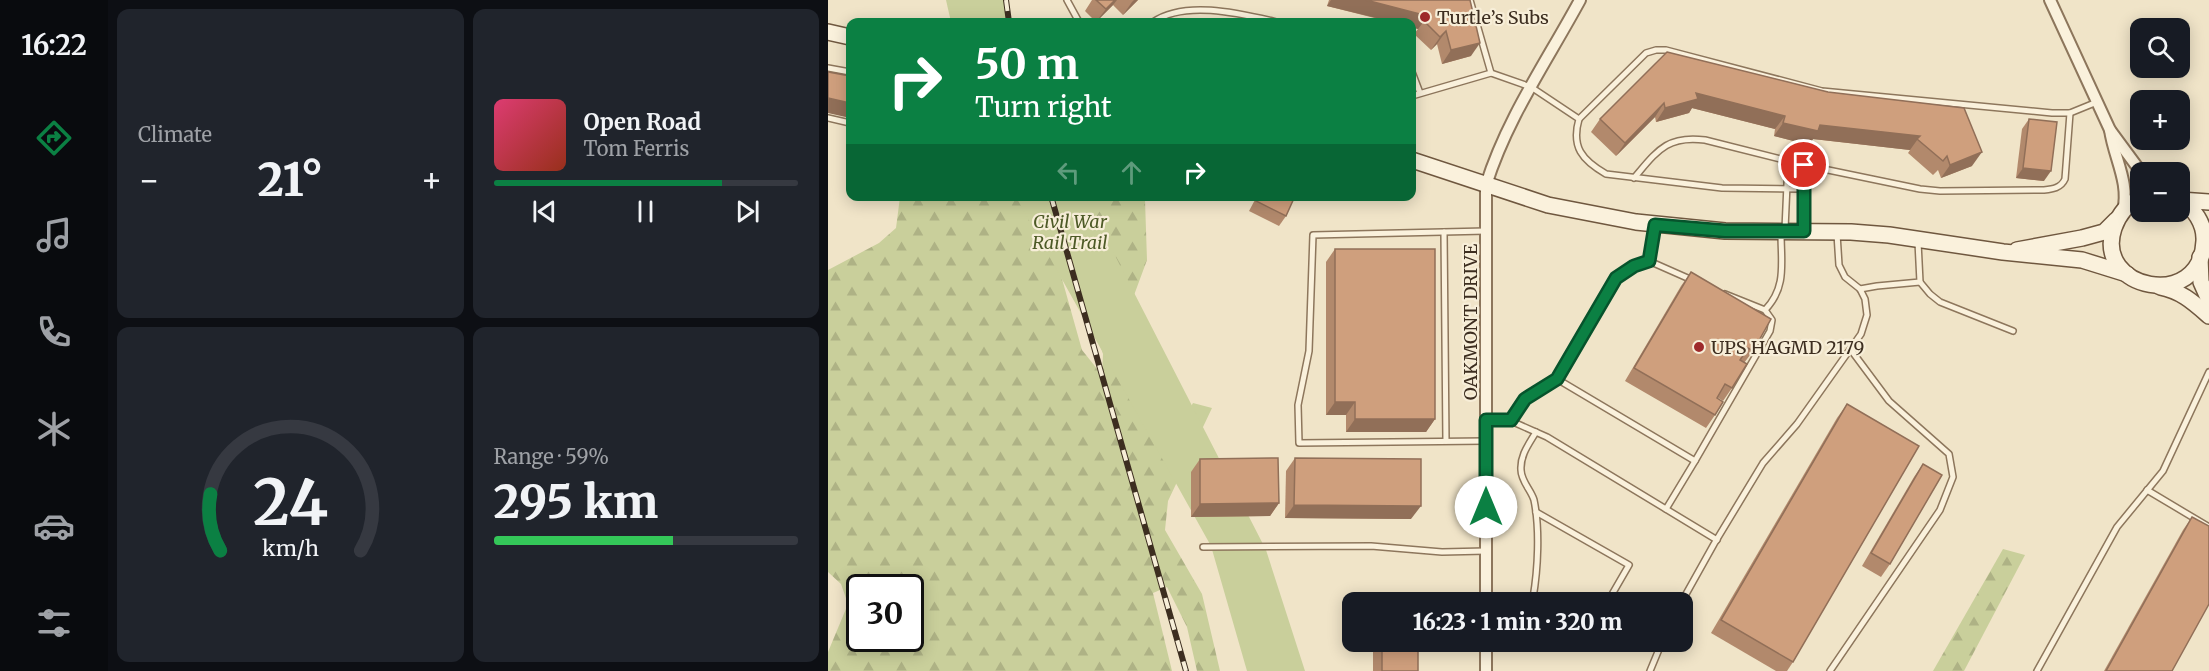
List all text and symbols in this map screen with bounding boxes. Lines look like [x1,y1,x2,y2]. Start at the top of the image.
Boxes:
place label: Turtle’s Subs [1437,6,1549,29]
marker: Turtle’s Subs [1418,10,1432,24]
map controls [2130,18,2190,222]
button: search [2130,18,2190,78]
text: 16:22 [21,28,87,62]
text: 50 m [975,38,1079,90]
icon: right [876,42,954,120]
text: Turn right [975,90,1112,124]
button: + [2130,90,2190,150]
text: Open Road [584,108,701,136]
icon: directions [33,117,75,159]
text: Climate [138,122,212,147]
text: Tom Ferris [584,136,689,161]
pin [1778,139,1829,190]
icon: arrive [1787,148,1820,181]
text: 21° [257,152,323,208]
icon: left [1052,156,1085,189]
icon: ahead [1115,156,1148,189]
icon: right [1178,156,1211,189]
text: − [138,160,160,201]
text: + [420,160,443,201]
button: − [2130,162,2190,222]
icon: previous [528,195,561,228]
icon: pause [629,195,662,228]
icon: next [731,195,764,228]
park label: Civil War Rail Trail [1032,210,1108,254]
icon: music [33,214,75,256]
street label: OAKMONT DRIVE [1459,243,1482,400]
icon: phone [33,311,75,353]
place label: UPS HAGMD 2179 [1711,336,1864,359]
marker: UPS HAGMD 2179 [1692,340,1706,354]
icon: climate [33,408,75,450]
text: Range · 59% [494,444,609,469]
text: 24 [253,464,328,542]
text: 295 km [494,474,658,530]
position arrow [1454,475,1518,539]
icon: car [33,505,75,547]
text: km/h [262,536,319,563]
speed limit sign: 30 [846,574,924,652]
icon: filters [33,602,75,644]
text: 16:23 · 1 min · 320 m [1413,608,1622,636]

